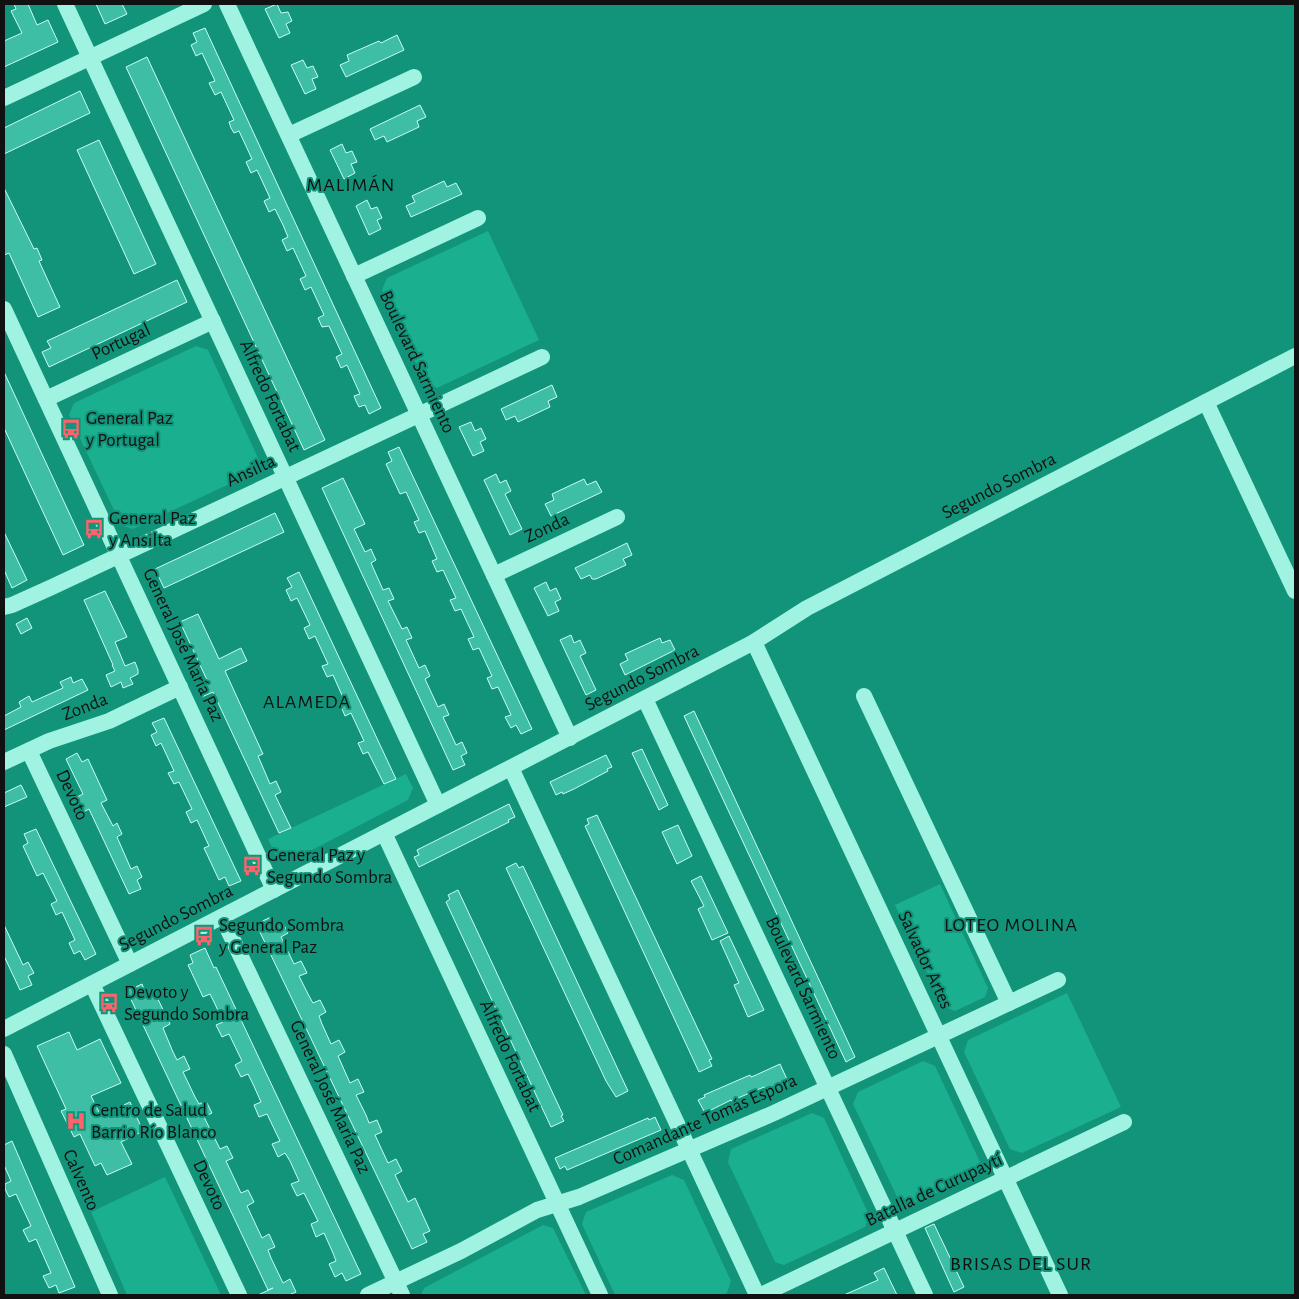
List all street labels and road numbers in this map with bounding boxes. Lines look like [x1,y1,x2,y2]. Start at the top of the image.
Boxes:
street label: Boulevard Sarmiento [376,288,458,436]
street label: Portugal [89,320,153,364]
street label: Alfredo Fortabat [236,337,304,455]
street label: Segundo Sombra [939,449,1059,523]
street label: Ansilta [224,451,279,491]
street label: Zonda [522,509,573,547]
street label: General José María Paz [139,565,227,725]
street label: Segundo Sombra [582,641,702,715]
street label: Zonda [60,690,111,724]
street label: Devoto [52,767,92,823]
street label: Segundo Sombra [116,881,236,955]
street label: Salvador Artes [894,908,956,1012]
street label: Boulevard Sarmiento [762,914,844,1062]
street label: Alfredo Fortabat [476,997,544,1115]
street label: General José María Paz [286,1017,374,1177]
street label: Comandante Tomás Espora [610,1071,800,1169]
street label: Calvento [59,1147,103,1213]
street label: Batalla de Curupaytí [863,1150,1006,1230]
street label: Devoto [189,1157,229,1213]

